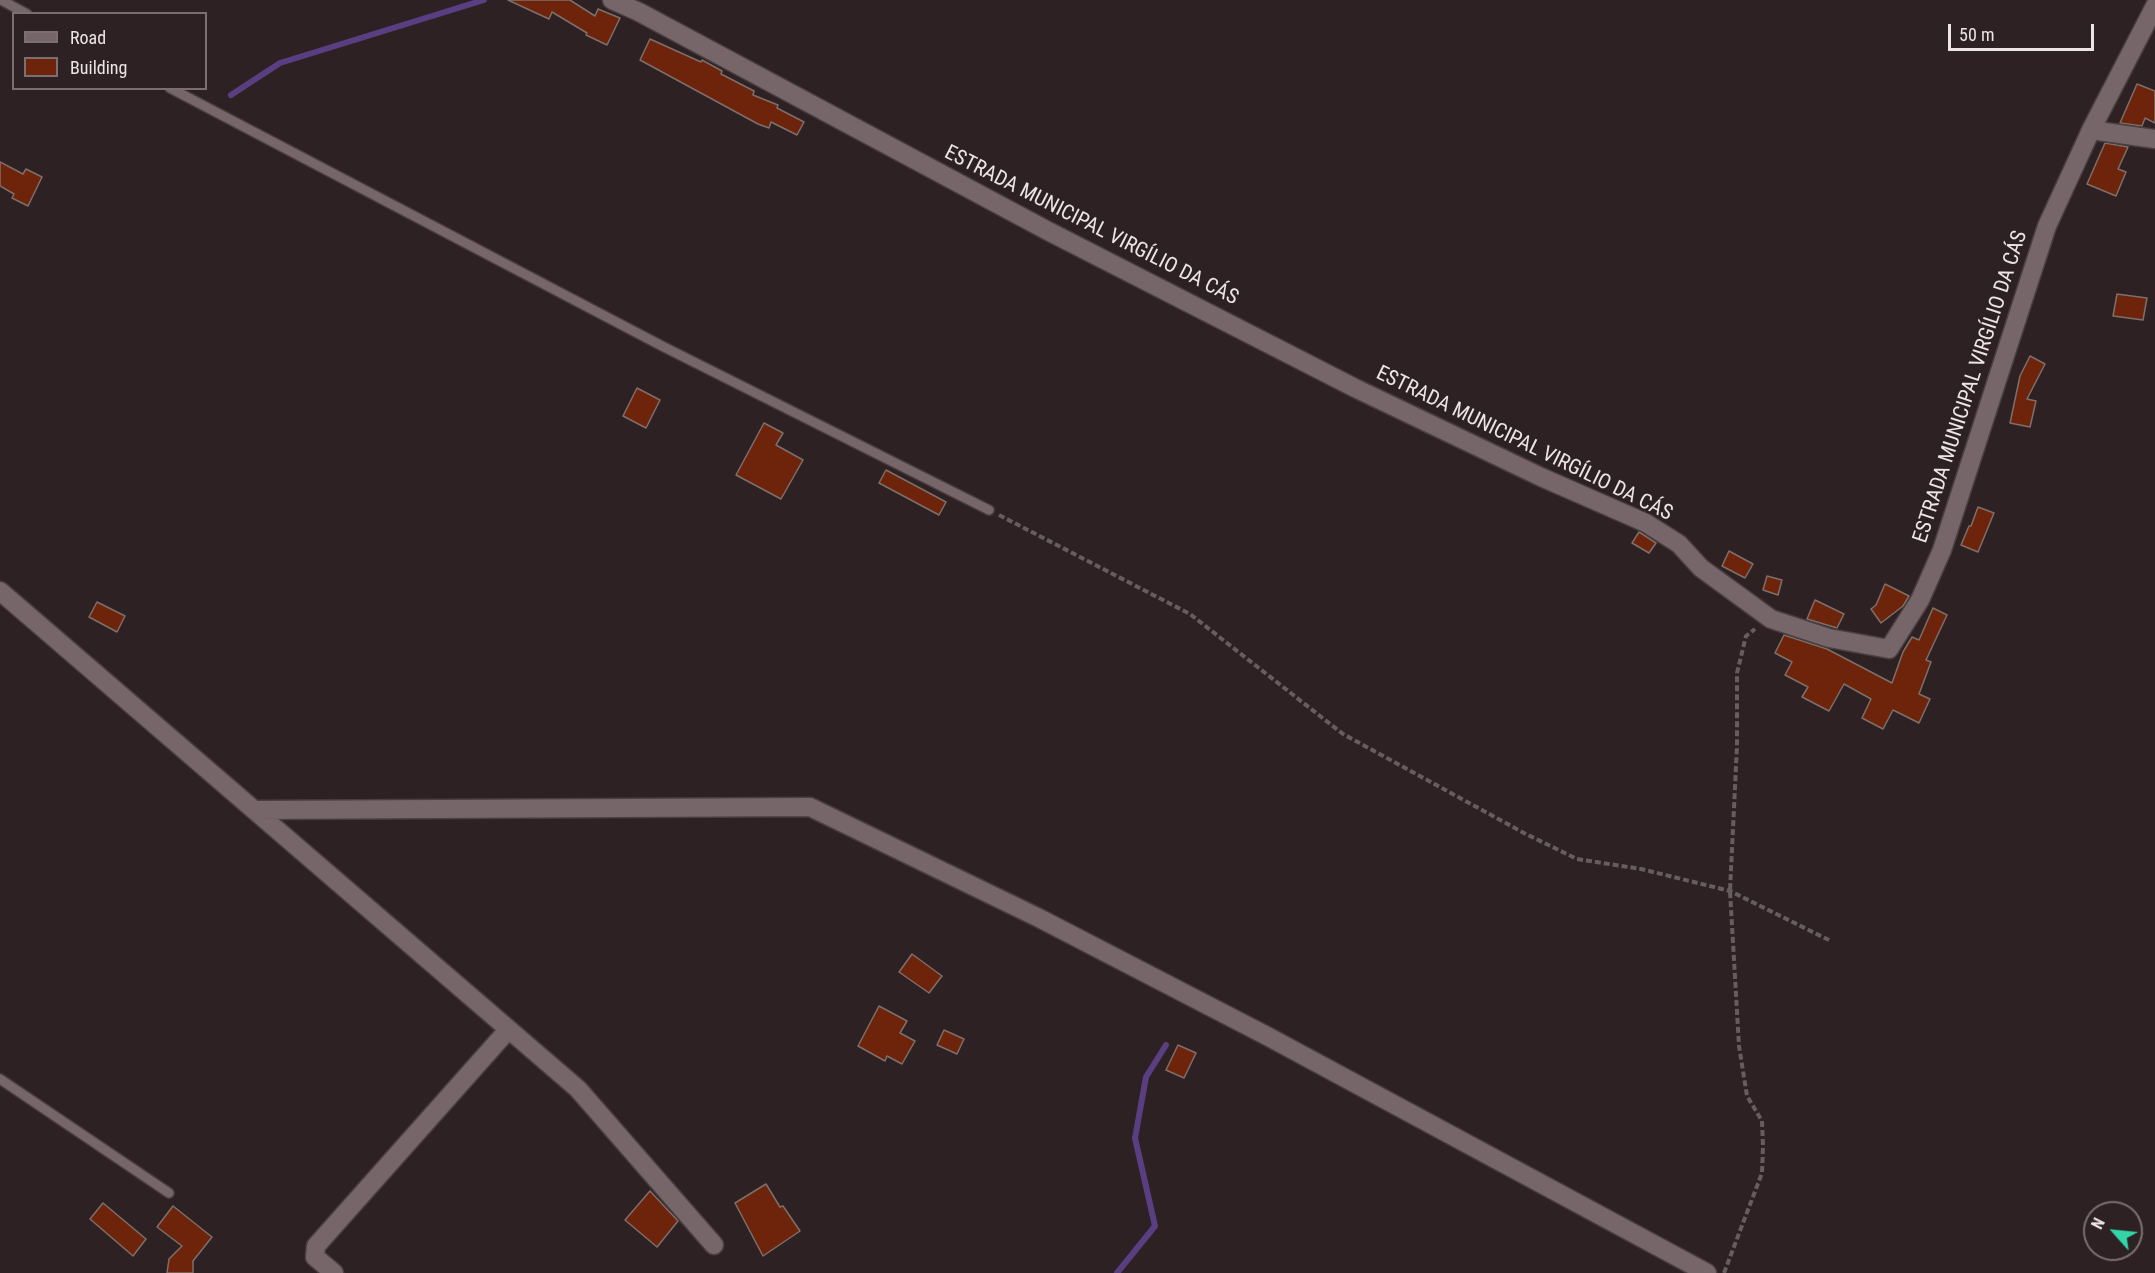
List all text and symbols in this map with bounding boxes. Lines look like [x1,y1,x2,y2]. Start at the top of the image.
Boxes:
legend [12,12,207,90]
scale bar [1951,12,2096,50]
text: 50 m [1959,24,1994,45]
text: Road [70,27,106,48]
text: Building [70,57,127,78]
street label: ESTRADA MUNICIPAL VIRGÍLIO DA CÁS [940,141,1242,311]
street label: ESTRADA MUNICIPAL VIRGÍLIO DA CÁS [1909,228,2033,546]
street label: ESTRADA MUNICIPAL VIRGÍLIO DA CÁS [1372,361,1676,527]
north arrow [2083,1201,2143,1261]
text: N [2088,1215,2109,1232]

